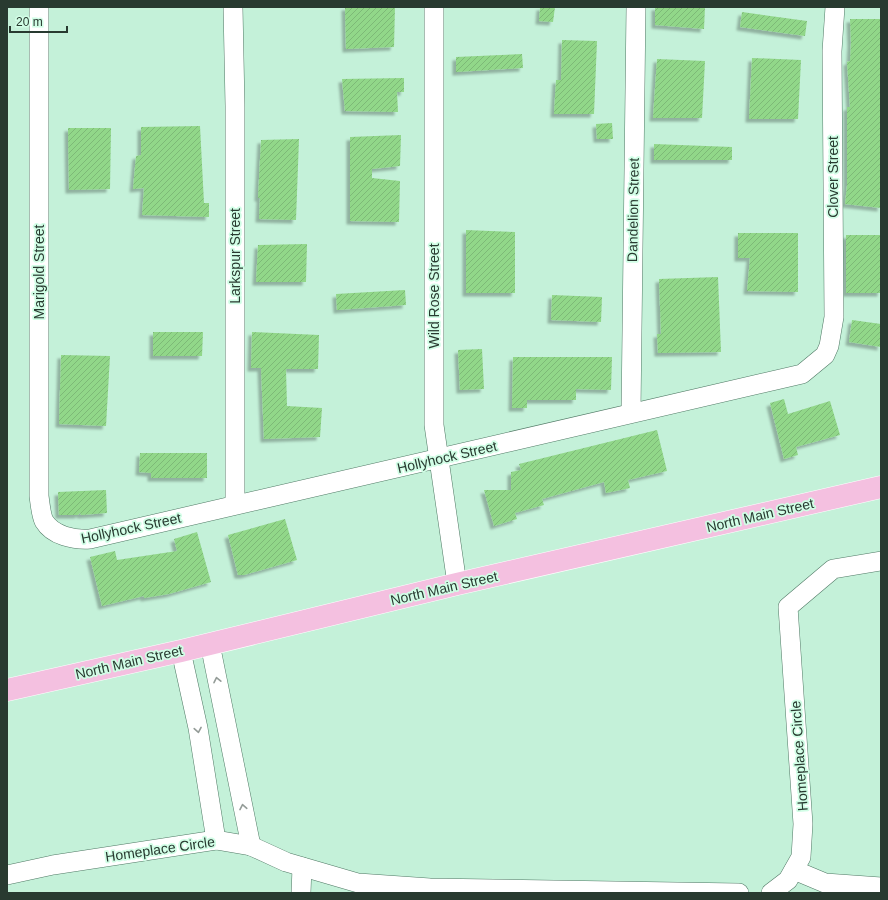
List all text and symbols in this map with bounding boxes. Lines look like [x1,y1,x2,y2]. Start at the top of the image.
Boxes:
scale bar [10,8,67,34]
text: 20 m [16,15,43,29]
street label: Clover Street [825,136,841,218]
street label: Dandelion Street [624,158,642,262]
street label: Larkspur Street [227,208,243,304]
street label: Marigold Street [31,224,47,319]
street label: Wild Rose Street [426,243,442,349]
street label: Hollyhock Street [396,438,499,476]
street label: North Main Street [705,495,815,535]
street label: Hollyhock Street [79,510,183,546]
street label: North Main Street [389,568,499,608]
street label: North Main Street [74,642,184,682]
one-way arrow [214,677,222,683]
street label: Homeplace Circle [787,700,811,812]
one-way arrow [193,727,202,733]
one-way arrow [240,804,248,810]
street label: Homeplace Circle [104,833,216,865]

